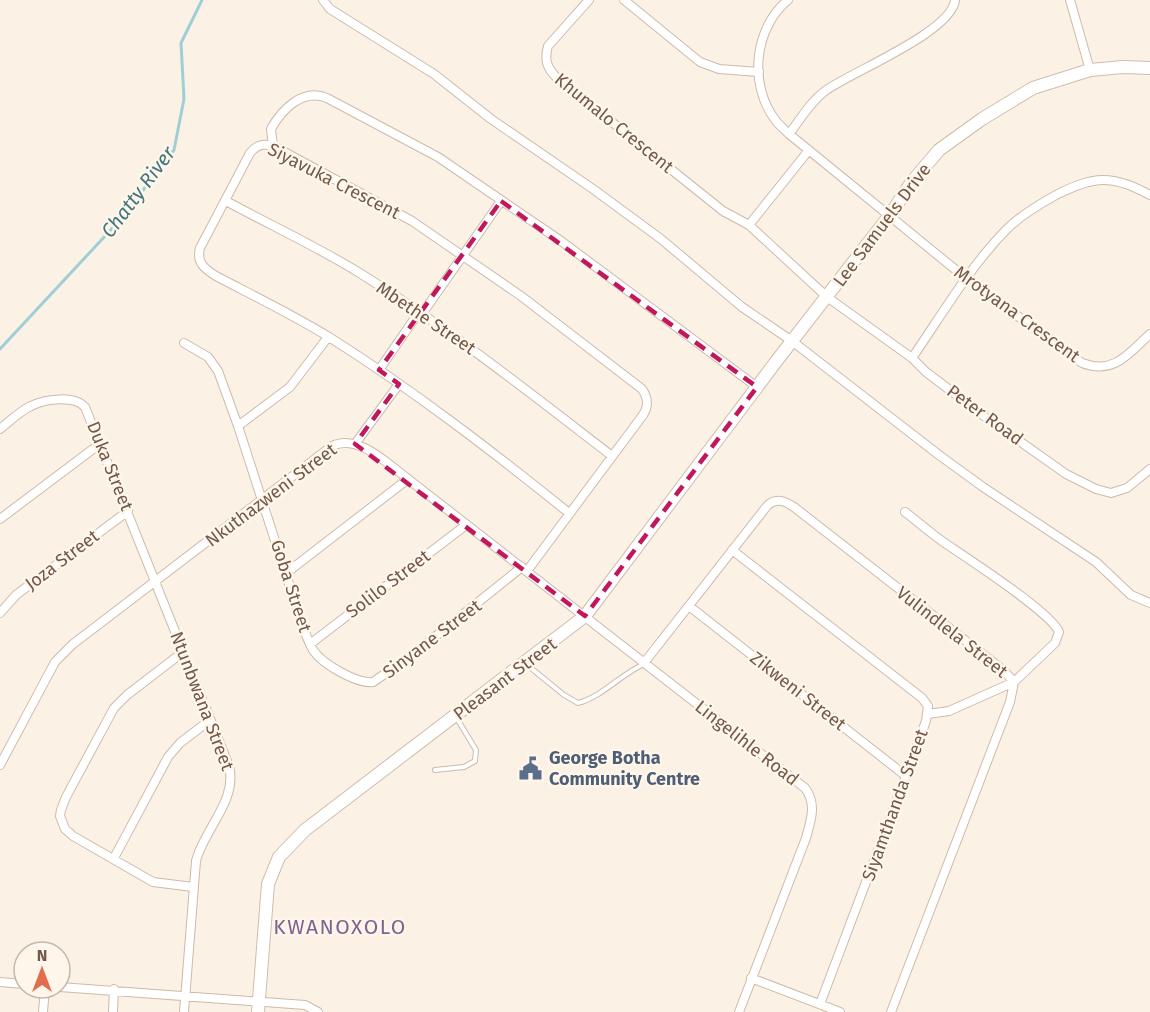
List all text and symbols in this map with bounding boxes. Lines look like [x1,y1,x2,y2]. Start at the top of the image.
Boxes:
street label: Khumalo Crescent [550,68,678,178]
street label: Siyavuka Crescent [264,138,404,224]
water label: Chatty River [96,141,181,242]
street label: Lee Samuels Drive [828,159,936,291]
street label: Mrotyana Crescent [950,261,1085,367]
street label: Mbethe Street [372,277,480,360]
street label: Peter Road [943,380,1027,450]
street label: Duka Street [82,418,138,514]
street label: Nkuthazweni Street [201,438,341,551]
street label: Joza Street [21,525,104,595]
street label: Goba Street [266,537,316,635]
street label: Solilo Street [341,545,435,623]
street label: Vulindlela Street [892,582,1013,683]
street label: Sinyane Street [378,595,486,683]
street label: Ntunbwana Street [165,628,239,774]
street label: Pleasant Street [449,633,561,725]
street label: Zikweni Street [746,647,851,736]
street label: Lingelihle Road [691,696,803,790]
street label: Siyamthanda Street [857,725,933,884]
place label: George Botha Community Centre [549,747,700,790]
public building icon: George Botha Community Centre [518,755,544,781]
district label: KWANOXOLO [273,914,407,940]
north arrow [12,940,72,1000]
text: N [37,946,47,965]

